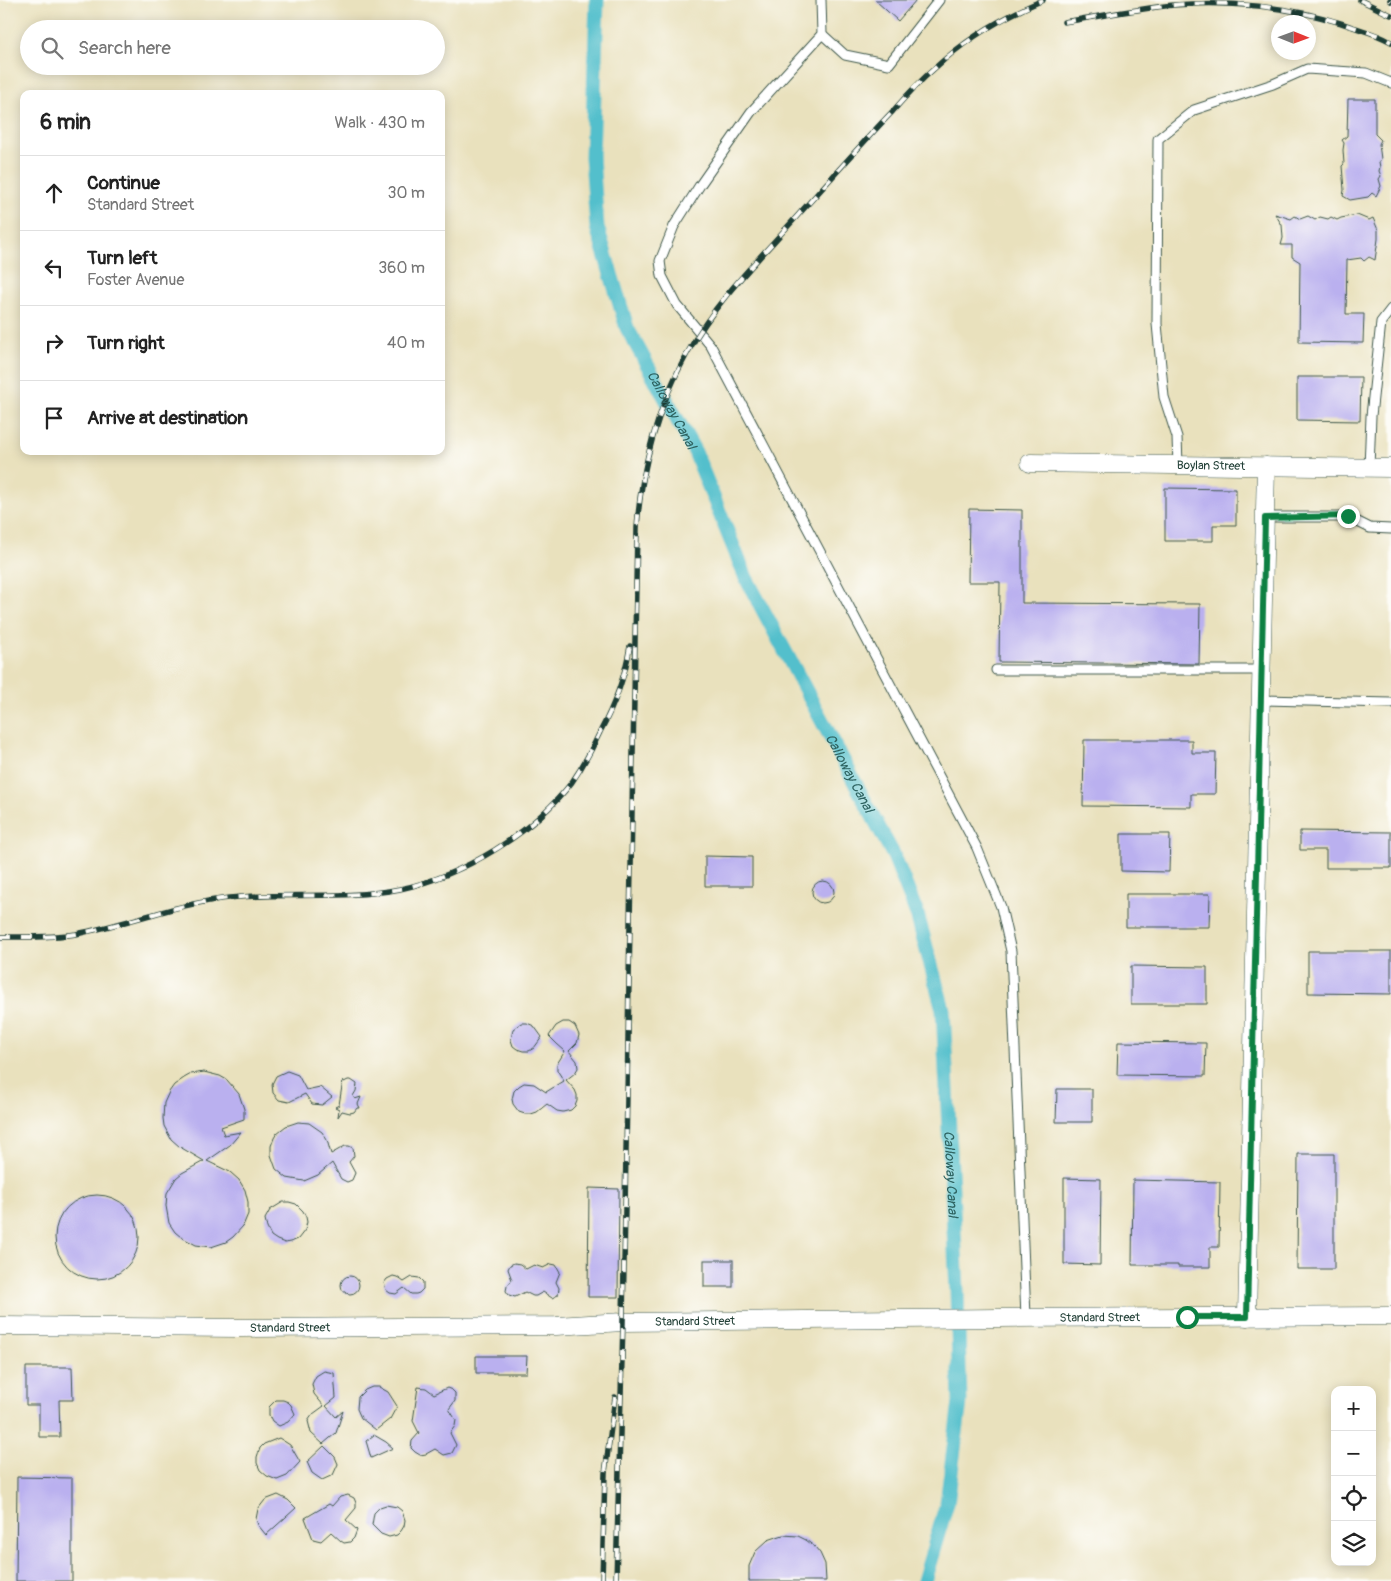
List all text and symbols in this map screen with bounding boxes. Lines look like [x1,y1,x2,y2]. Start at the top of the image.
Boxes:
north arrow [1271,15,1316,60]
search box [20,20,445,75]
icon: search [38,34,66,62]
text: Search here [78,36,171,60]
text: 6 min [40,109,91,136]
text: Walk · 430 m [334,113,425,133]
text: Continue [87,171,160,195]
icon: ahead [40,179,68,207]
text: 30 m [387,183,425,203]
text: Standard Street [87,195,194,215]
text: Turn left [87,246,157,270]
icon: left [40,254,68,282]
text: 360 m [378,258,425,278]
text: Foster Avenue [87,270,184,290]
icon: right [40,329,68,357]
text: Turn right [87,331,165,355]
text: 40 m [387,333,425,353]
water label: Calloway Canal [644,368,701,453]
icon: arrive [40,404,68,432]
text: Arrive at destination [87,406,248,430]
street label: Boylan Street [1177,458,1245,473]
route end [1337,505,1360,528]
water label: Calloway Canal [822,731,879,817]
water label: Calloway Canal [941,1130,962,1219]
route start [1176,1306,1199,1329]
street label: Standard Street [1060,1310,1140,1325]
street label: Standard Street [655,1313,735,1329]
street label: Standard Street [250,1320,330,1335]
map controls [1331,1386,1376,1566]
button: + [1331,1386,1376,1431]
button: − [1331,1431,1376,1476]
button: locate [1331,1476,1376,1521]
button: layers [1331,1521,1376,1566]

